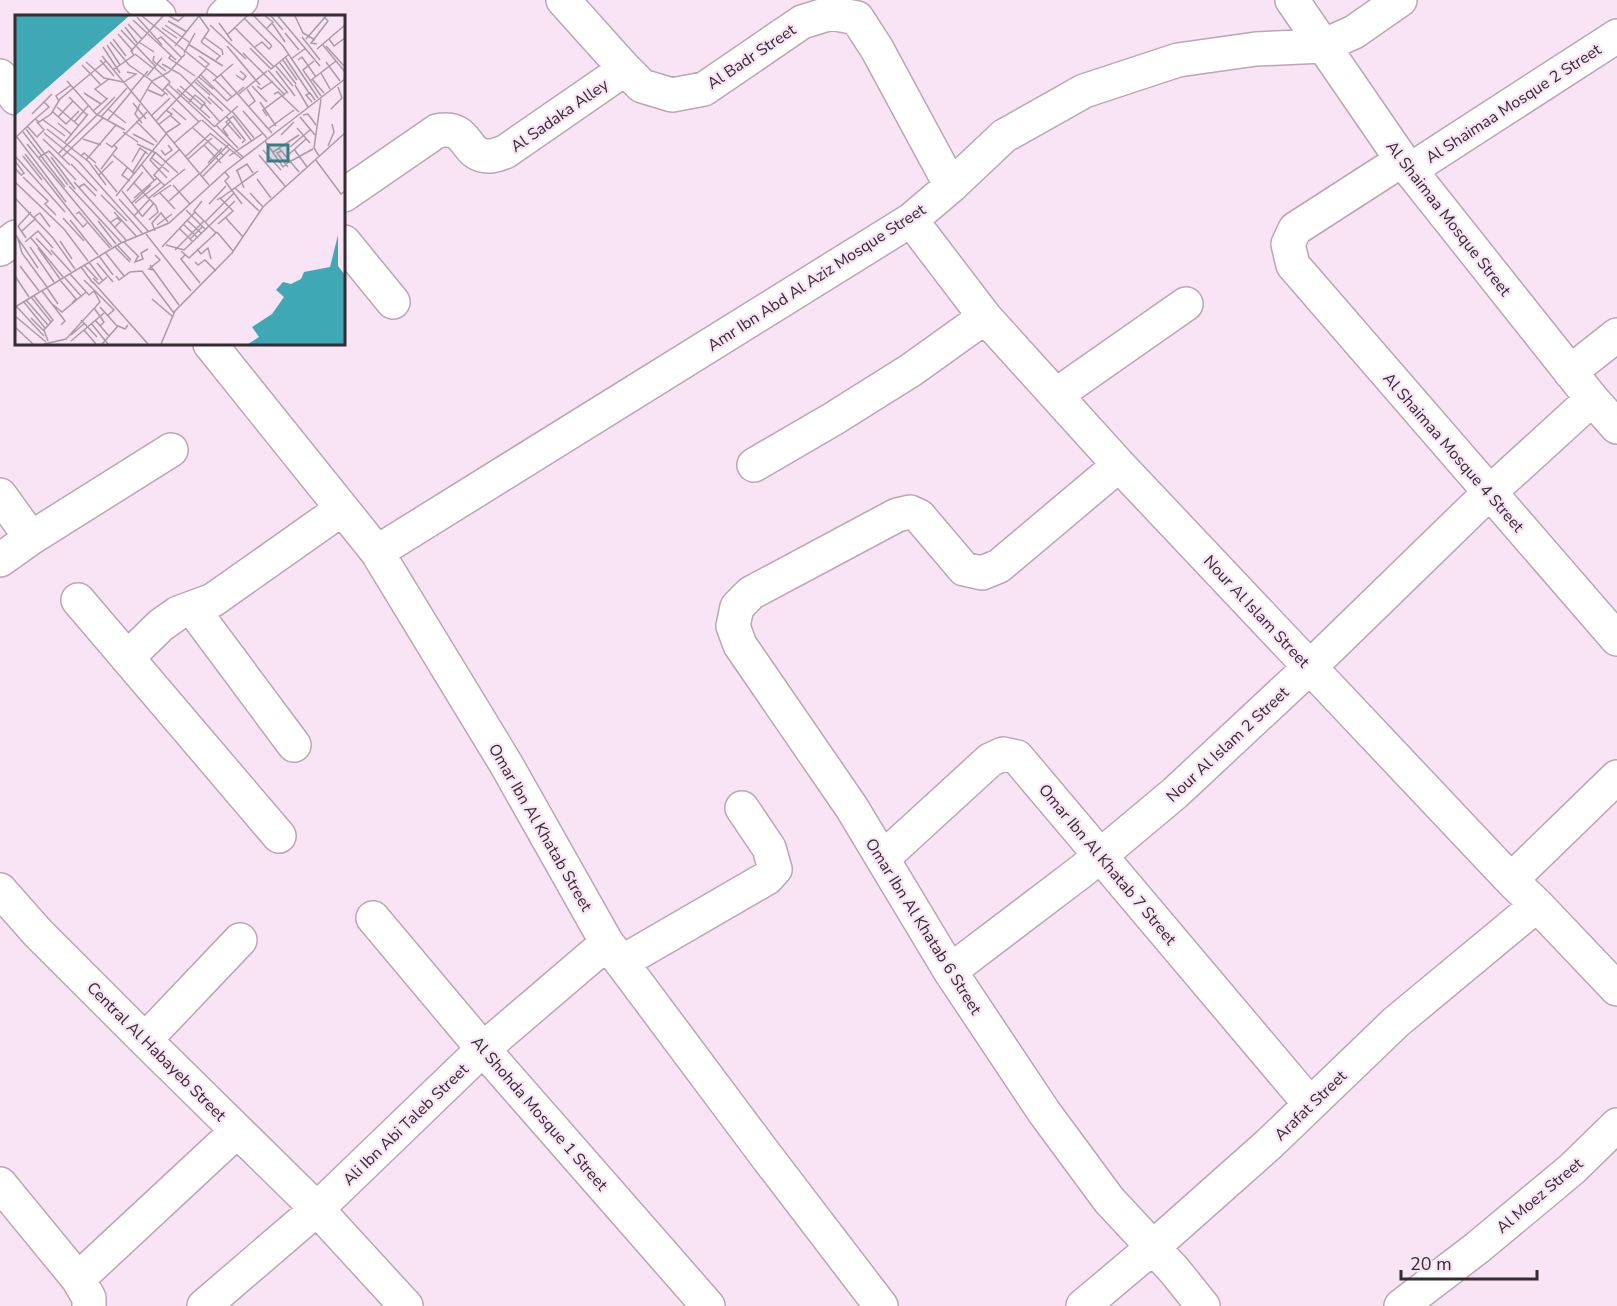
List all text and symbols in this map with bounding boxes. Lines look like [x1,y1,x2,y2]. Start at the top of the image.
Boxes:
inset map [15,15,345,345]
street label: Al Badr Street [703,19,801,95]
street label: Al Shaimaa Mosque 2 Street [1422,39,1606,169]
street label: Al Sadaka Alley [506,73,614,158]
street label: Al Shaimaa Mosque Street [1381,136,1516,301]
street label: Amr Ibn Abd Al Aziz Mosque Street [703,199,930,357]
street label: Al Shaimaa Mosque 4 Street [1378,368,1529,538]
street label: Nour Al Islam Street [1198,551,1315,673]
street label: Nour Al Islam 2 Street [1162,682,1294,807]
street label: Omar Ibn Al Khatab Street [483,740,597,916]
street label: Omar Ibn Al Khatab 7 Street [1033,779,1181,950]
street label: Omar Ibn Al Khatab 6 Street [860,834,987,1019]
street label: Central Al Habayeb Street [82,977,231,1127]
street label: Al Shohda Mosque 1 Street [466,1032,613,1196]
street label: Ali Ibn Abi Taleb Street [338,1059,474,1191]
street label: Arafat Street [1270,1065,1352,1146]
street label: Al Moez Street [1492,1153,1588,1239]
scale bar [1401,1243,1538,1281]
text: 20 m [1410,1252,1452,1276]

